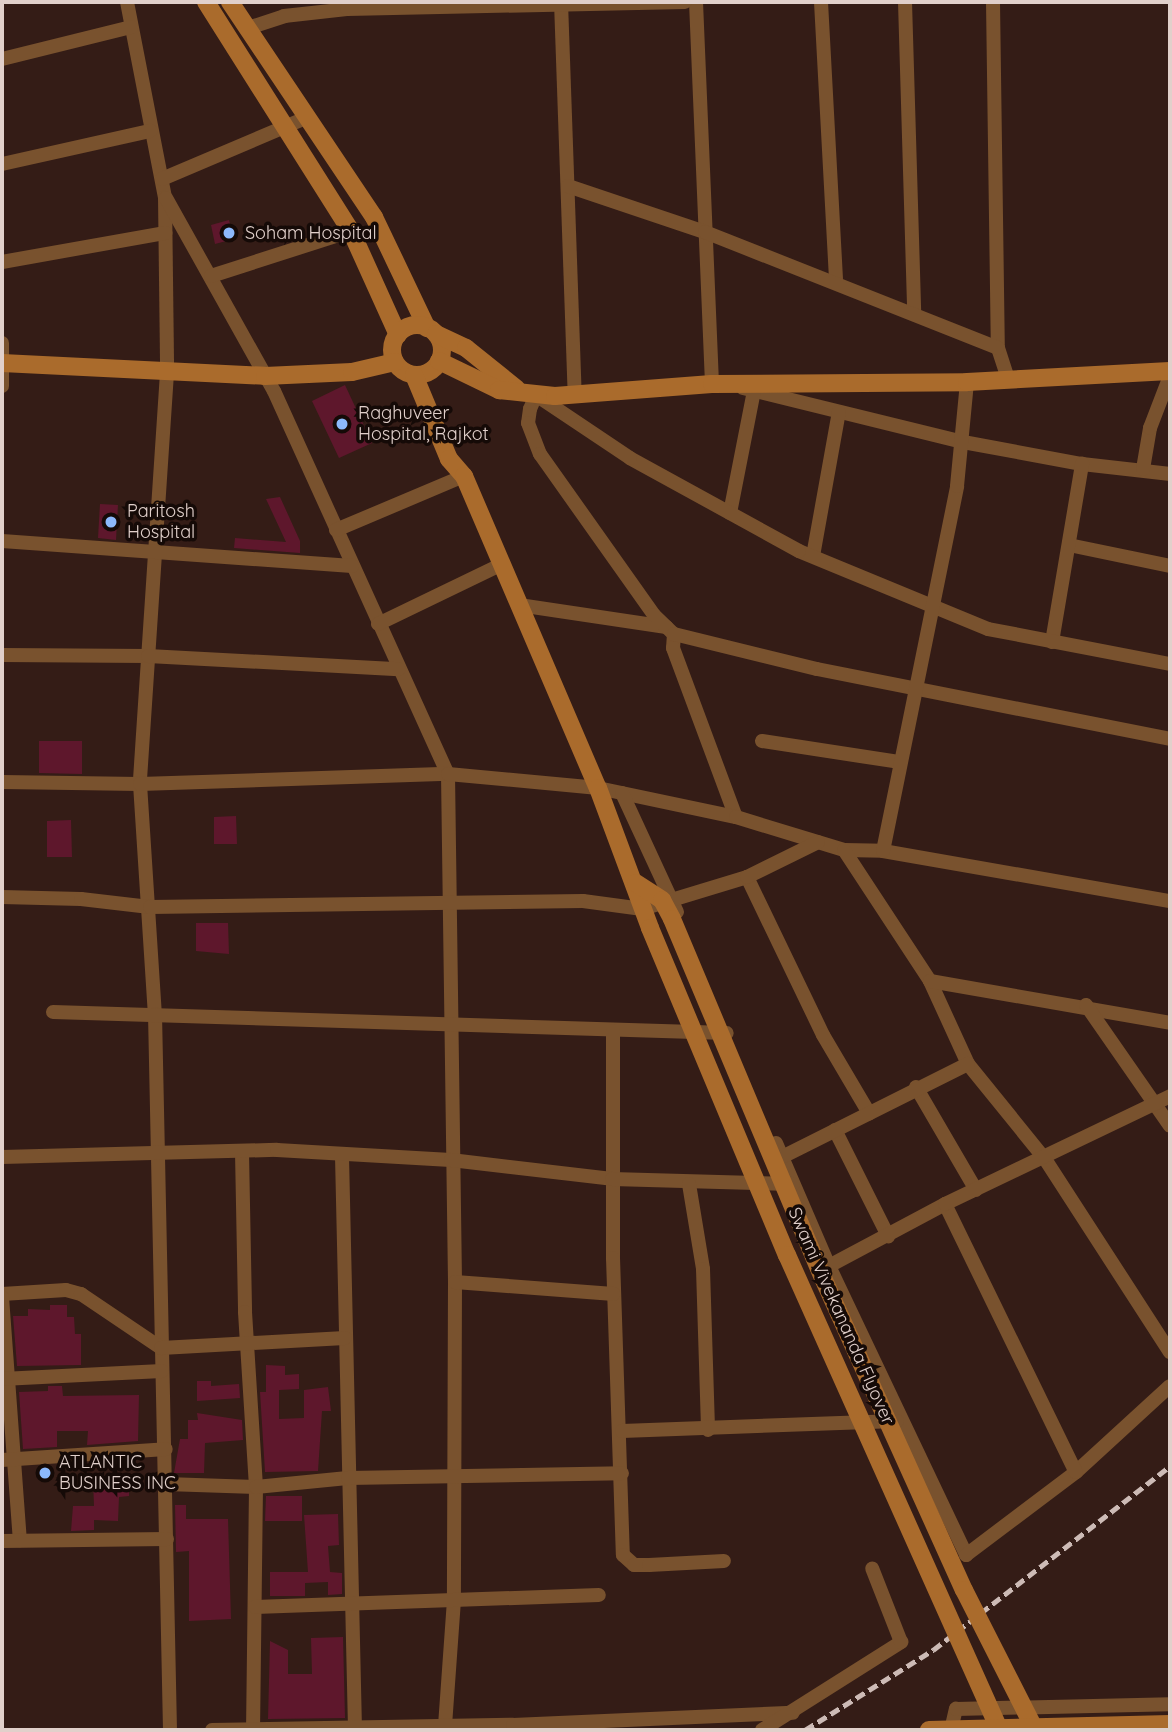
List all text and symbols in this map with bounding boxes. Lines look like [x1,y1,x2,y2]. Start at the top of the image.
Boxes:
place label: Soham Hospital [245,222,377,244]
marker: Soham Hospital [219,223,239,243]
place label: Raghuveer Hospital, Rajkot [358,403,489,446]
marker: Raghuveer Hospital, Rajkot [332,414,352,434]
place label: Paritosh Hospital [127,501,195,544]
marker: Paritosh Hospital [101,512,121,532]
street label: Swami Vivekananda Flyover [783,1204,899,1428]
place label: ATLANTIC BUSINESS INC [59,1452,176,1494]
marker: ATLANTIC BUSINESS INC [37,1465,53,1481]

